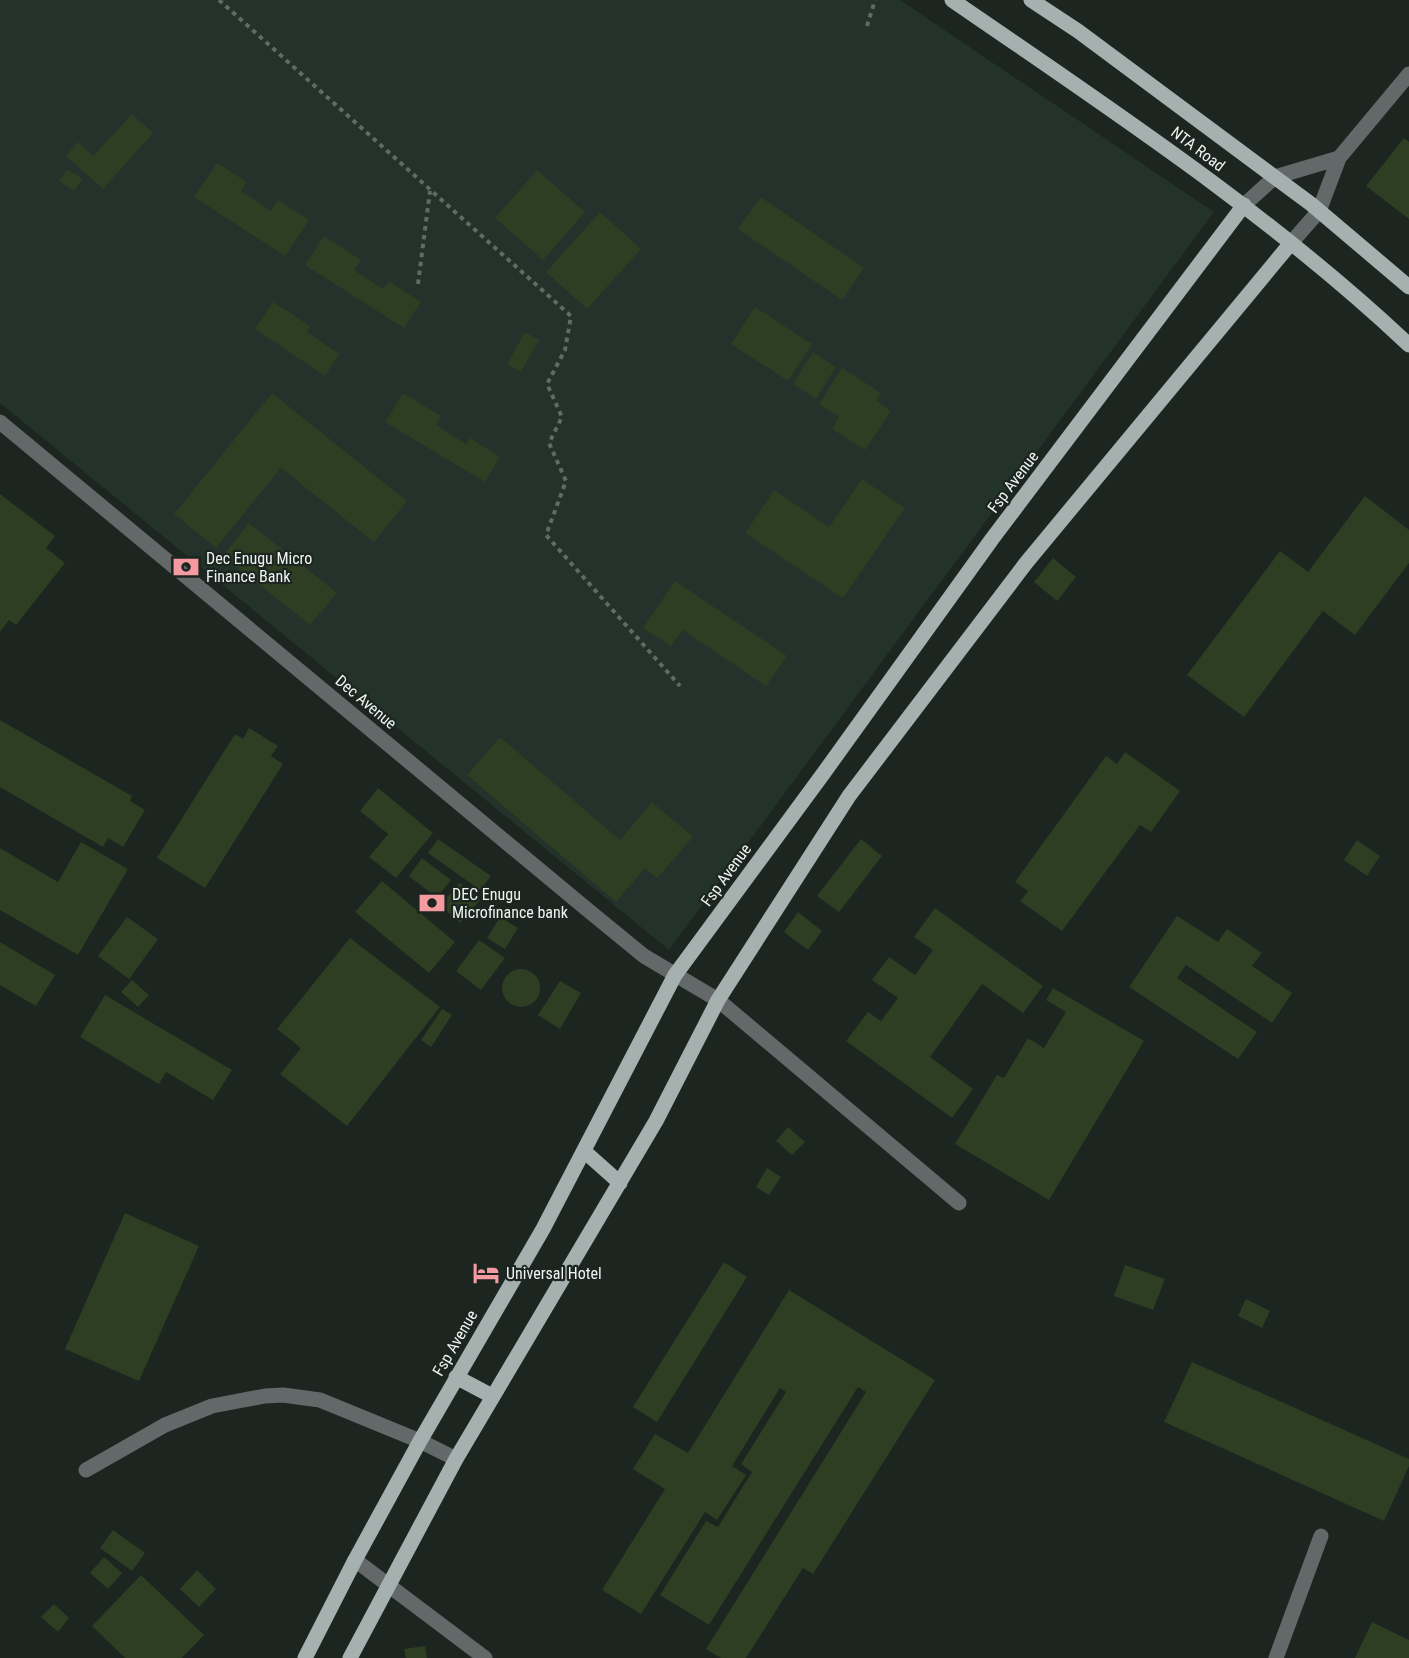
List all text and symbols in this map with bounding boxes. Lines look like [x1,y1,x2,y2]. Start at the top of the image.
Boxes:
street label: NTA Road [1167,123,1229,175]
street label: Fsp Avenue [984,447,1042,517]
place label: Dec Enugu Micro Finance Bank [206,549,312,586]
bank icon: Dec Enugu Micro Finance Bank [171,552,201,582]
street label: Dec Avenue [332,671,400,733]
street label: Fsp Avenue [697,840,755,910]
place label: DEC Enugu Microfinance bank [452,885,569,922]
bank icon: DEC Enugu Microfinance bank [417,888,447,918]
hotel icon: Universal Hotel [471,1258,501,1288]
place label: Universal Hotel [506,1264,602,1283]
street label: Fsp Avenue [429,1307,481,1379]

